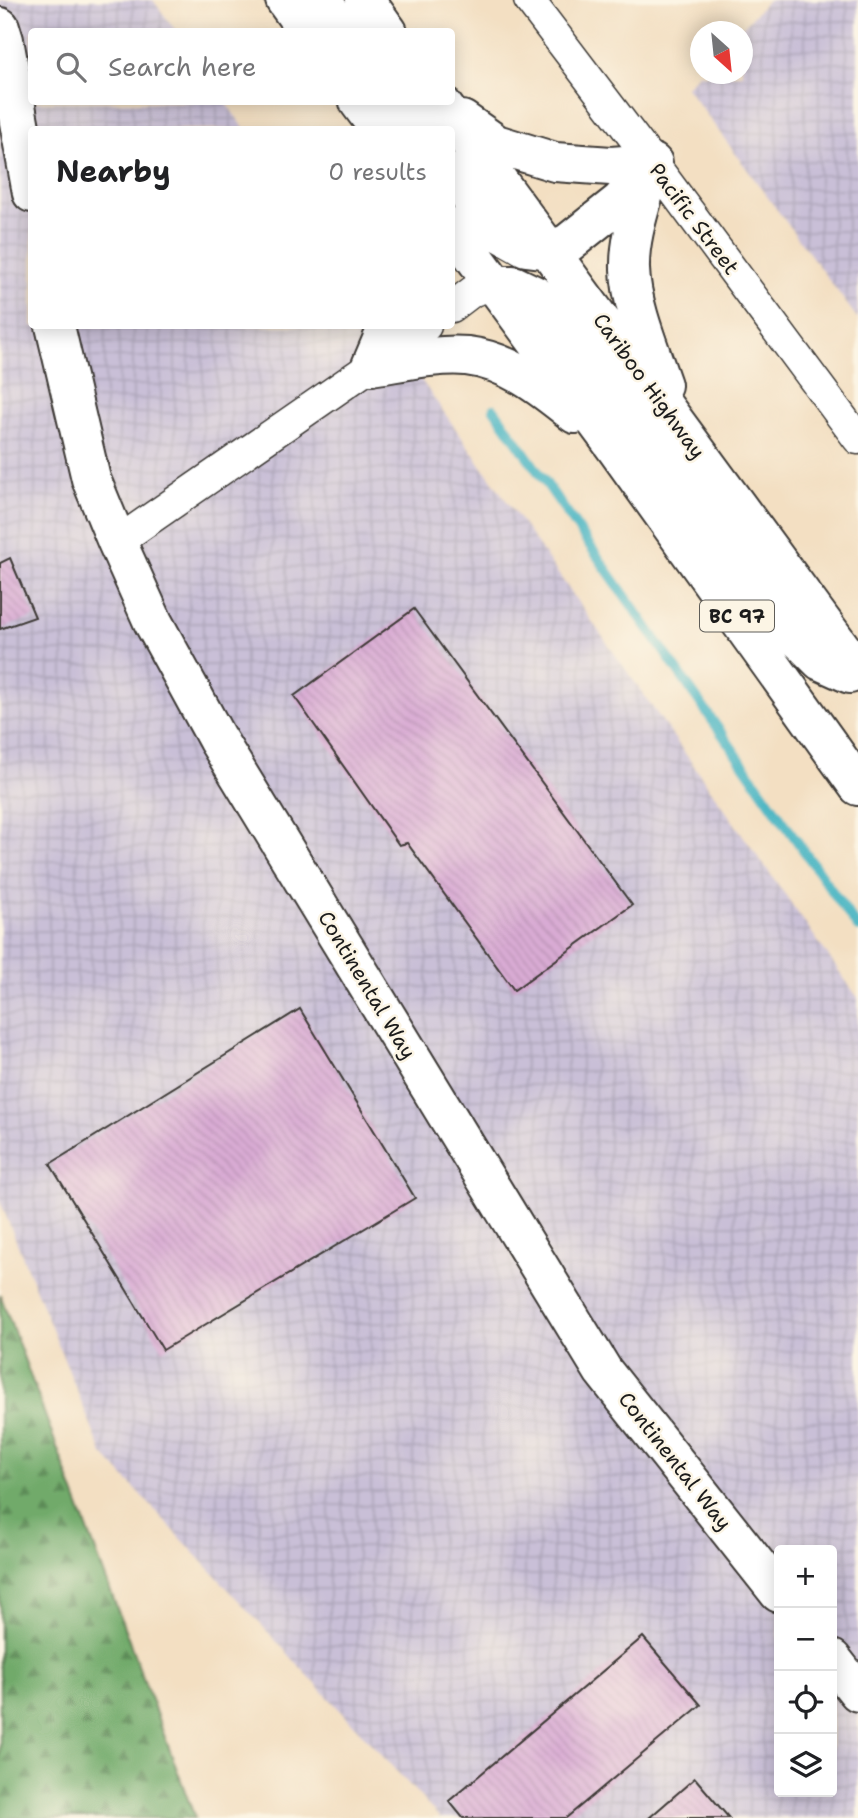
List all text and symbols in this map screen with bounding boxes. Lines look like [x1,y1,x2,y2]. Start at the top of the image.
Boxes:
north arrow [690,21,753,84]
search box [28,28,455,105]
icon: search [52,48,90,86]
text: Search here [108,49,257,84]
text: Nearby [56,151,171,192]
text: 0 results [328,157,427,187]
street label: Pacific Street [643,157,745,281]
street label: Cariboo Highway [586,307,712,465]
road number: BC 97 [700,600,774,632]
street label: Continental Way [312,906,422,1064]
street label: Continental Way [612,1386,738,1536]
map controls [774,1545,837,1797]
button: + [774,1545,837,1608]
button: − [774,1608,837,1671]
button: locate [774,1671,837,1734]
button: layers [774,1734,837,1797]

